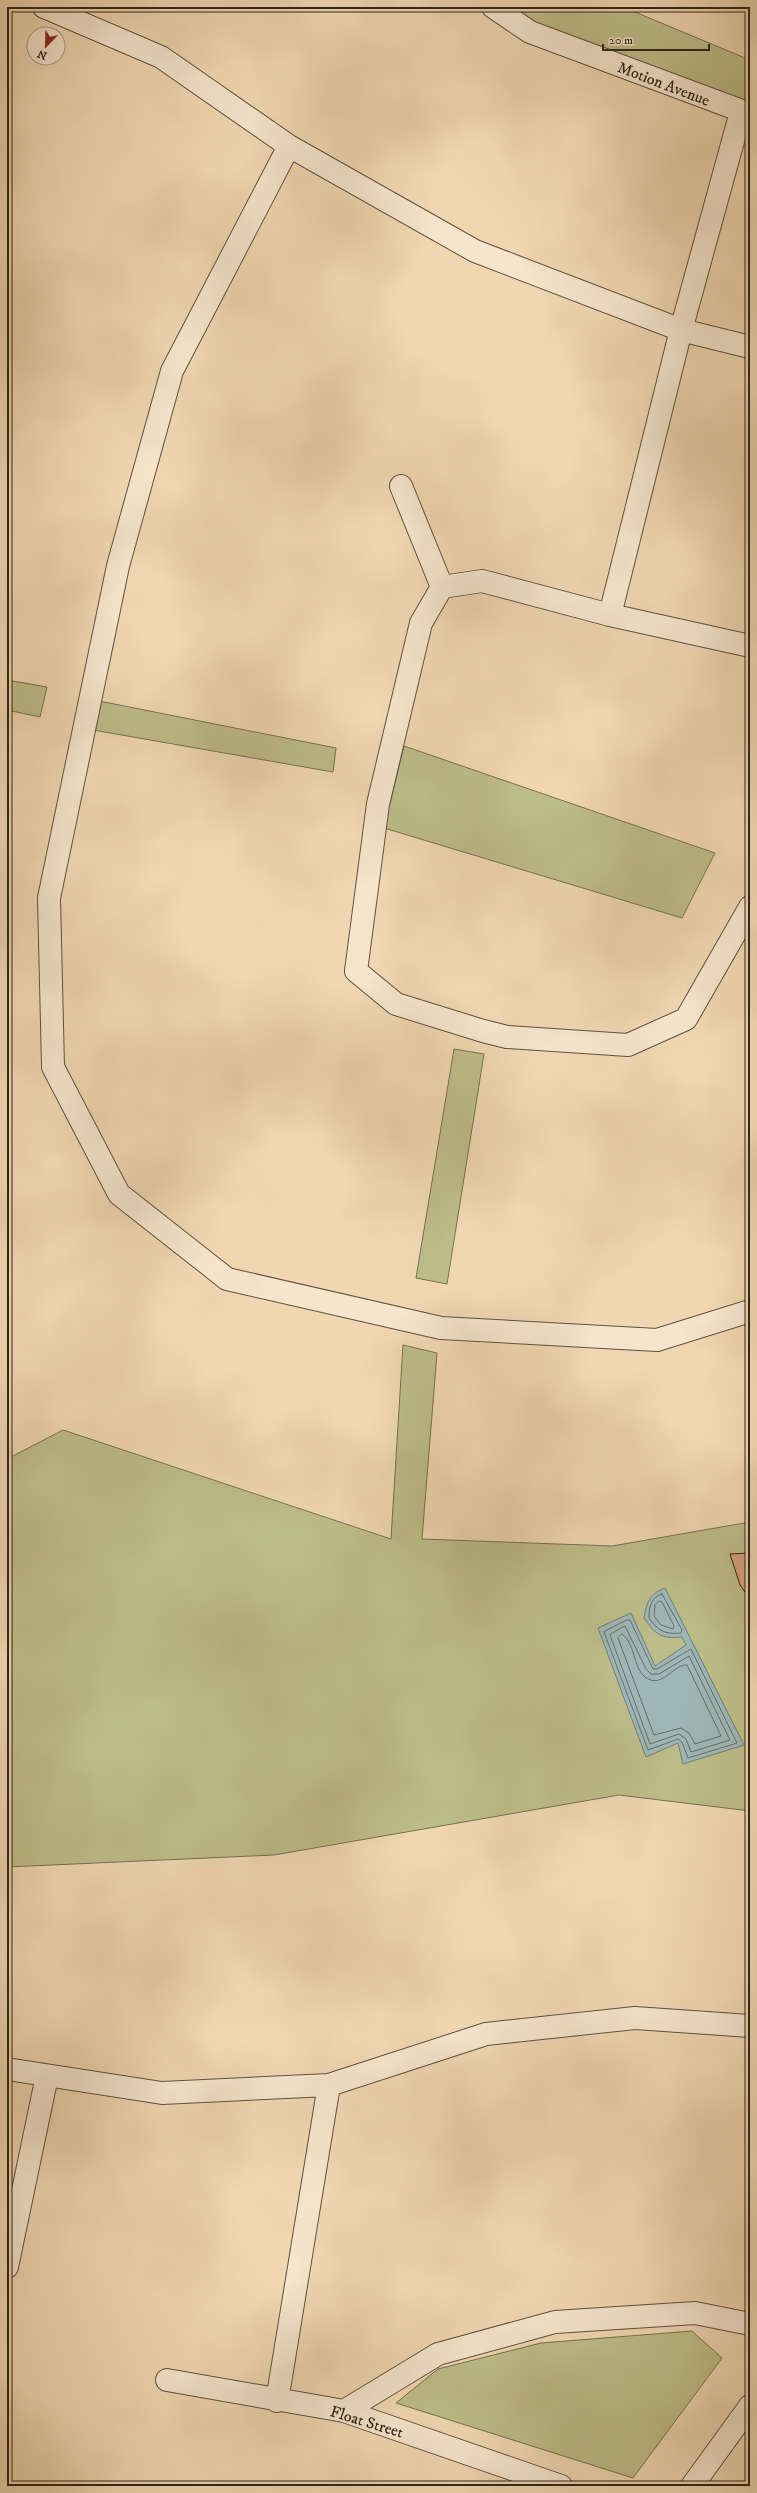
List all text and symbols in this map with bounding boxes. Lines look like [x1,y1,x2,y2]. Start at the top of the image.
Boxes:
north arrow [26,26,66,66]
scale bar [603,26,709,52]
text: 20 m [609,33,633,48]
text: N [36,46,49,62]
street label: Motion Avenue [615,57,713,111]
street label: Float Street [328,2401,406,2443]

